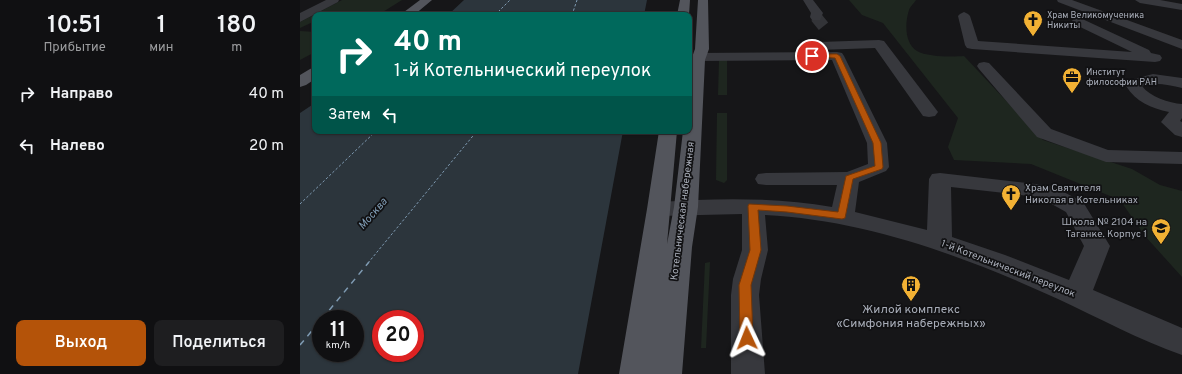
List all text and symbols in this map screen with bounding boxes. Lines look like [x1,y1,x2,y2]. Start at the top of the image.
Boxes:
church icon: Храм Великомученика Никиты [1022,9,1044,37]
place label: Храм Великомученика Никиты [1047,10,1144,31]
text: 10:51 [47,11,102,41]
text: 1 [157,11,166,41]
text: 180 [217,11,257,41]
text: 40 m [394,25,462,61]
icon: right [328,28,380,80]
pin [795,39,829,73]
text: Прибытие [43,40,106,56]
text: мин [149,40,173,56]
text: m [231,40,242,56]
icon: arrive [801,45,823,67]
text: 1-й Котельнический переулок [394,60,651,83]
office icon: Институт философии РАН [1061,66,1083,94]
place label: Институт философии РАН [1086,67,1157,88]
icon: right [16,83,38,105]
text: Направо [50,85,113,104]
text: 40 m [249,85,284,104]
icon: left [379,104,401,126]
text: Затем [328,106,371,125]
icon: left [16,135,38,157]
text: Налево [50,137,105,156]
text: 20 m [249,137,284,156]
street label: Котельническая набережная [668,141,698,281]
place label: Храм Святителя Николая в Котельниках [1025,182,1138,207]
church icon: Храм Святителя Николая в Котельниках [1000,183,1022,211]
water label: Москва [355,195,391,233]
place label: Школа № 2104 на Таганке. Корпус 1 [1061,216,1147,241]
school or university icon: Школа № 2104 на Таганке. Корпус 1 [1150,217,1172,245]
street label: 1-й Котельнический переулок [939,237,1077,301]
building icon: Жилой комплекс «Симфония набережных» [900,274,922,302]
place label: Жилой комплекс «Симфония набережных» [836,302,986,332]
speed limit sign: 20 [372,310,424,362]
position arrow [726,317,768,359]
text: 11 [330,318,346,344]
button: Выход [16,320,146,366]
button: Поделиться [154,320,284,366]
text: km/h [326,339,350,352]

